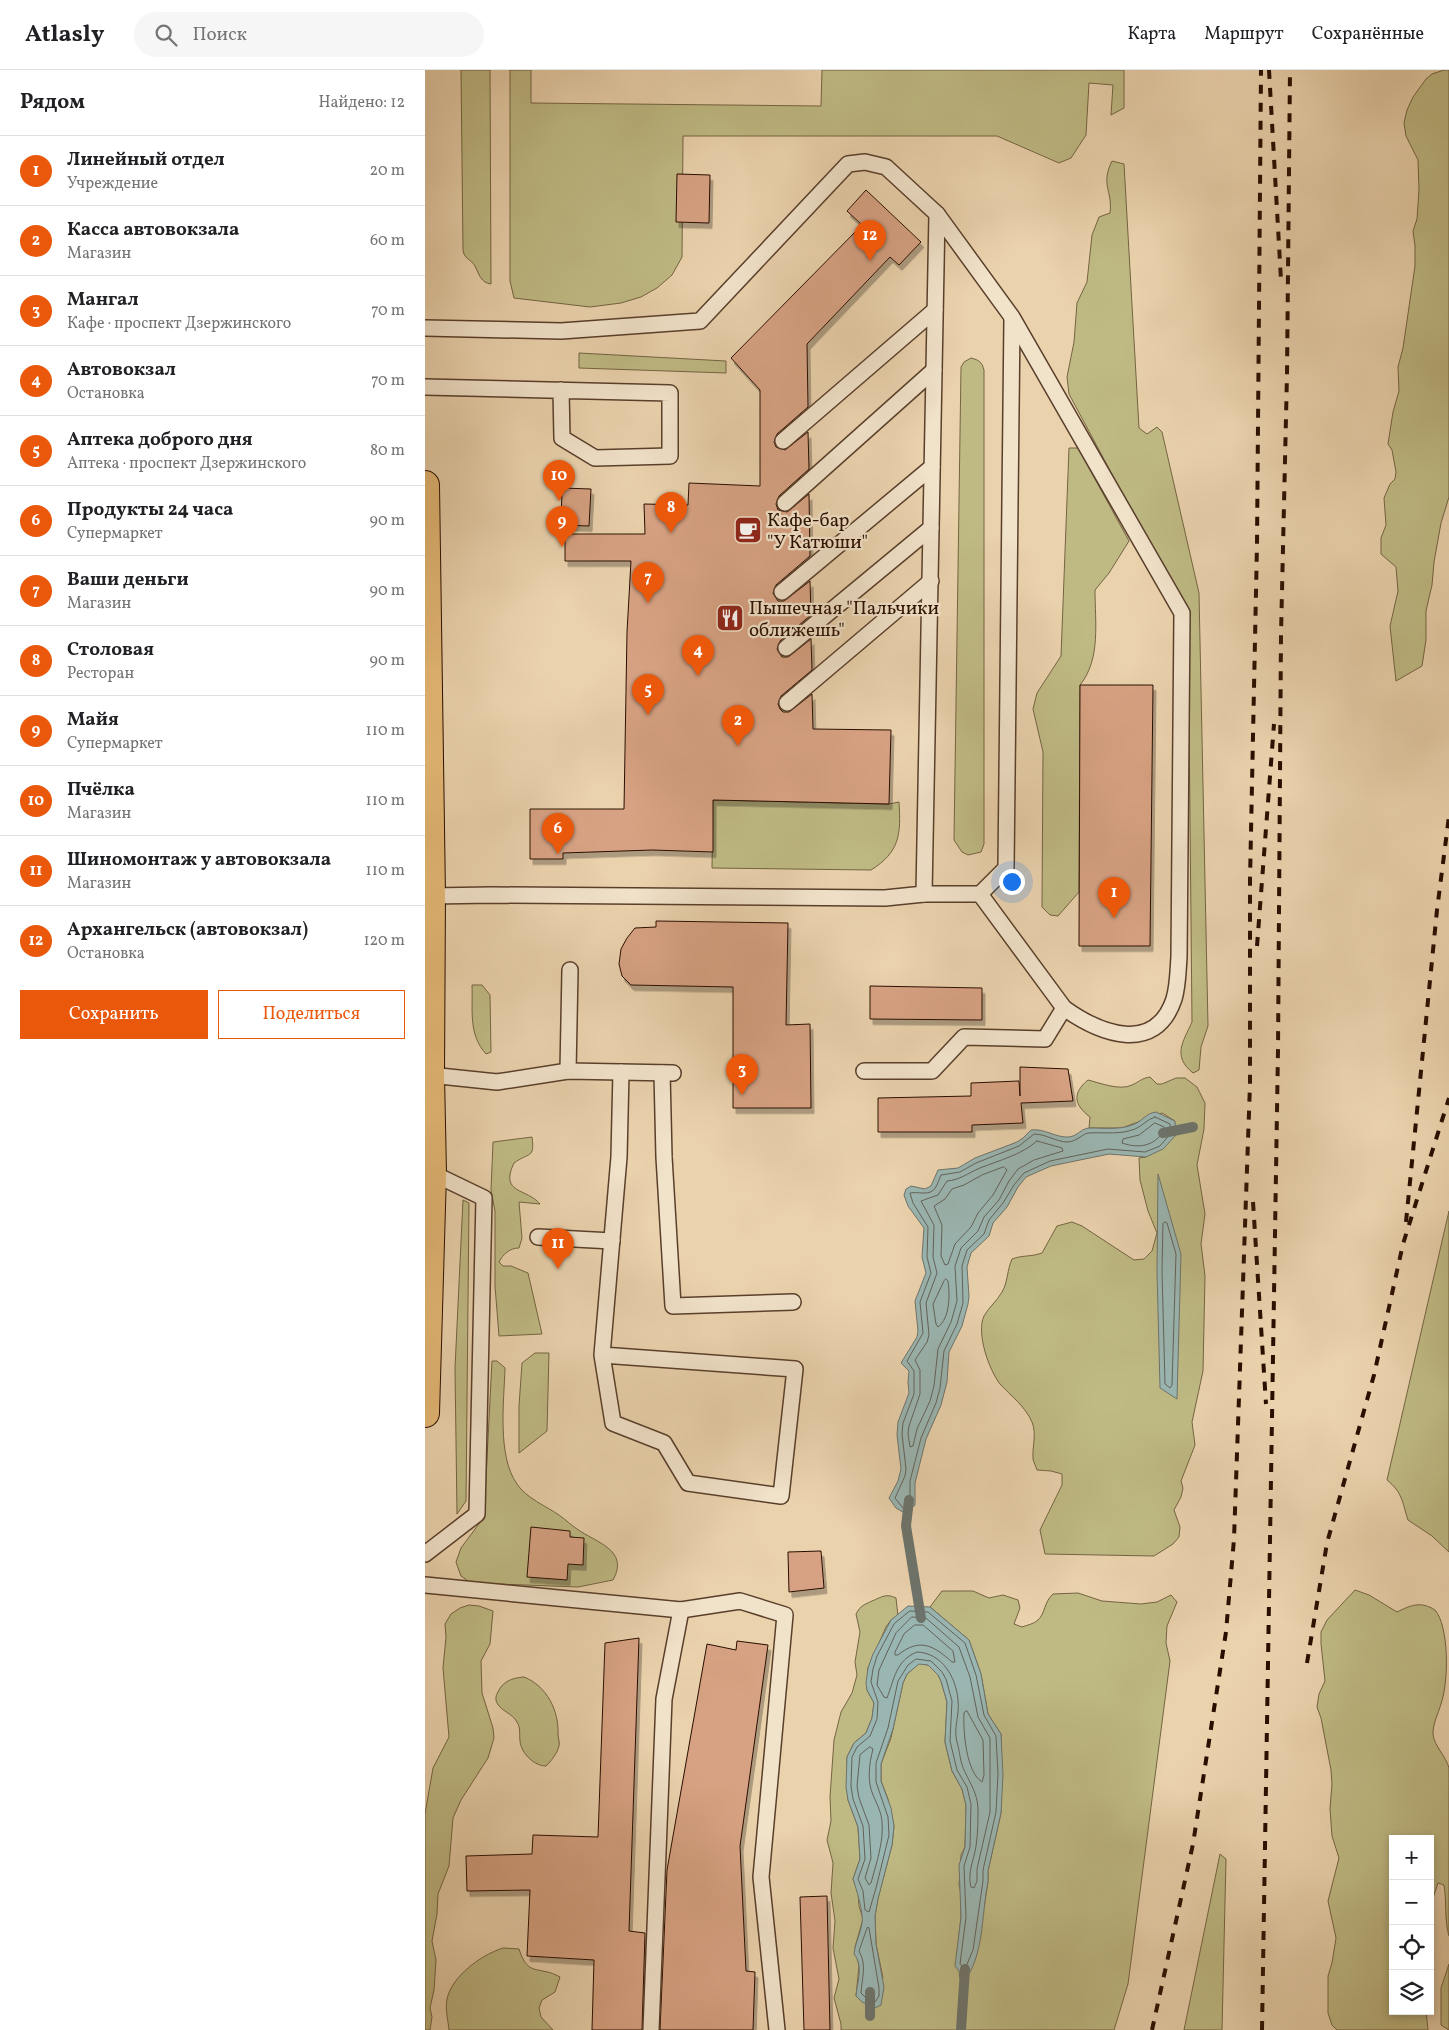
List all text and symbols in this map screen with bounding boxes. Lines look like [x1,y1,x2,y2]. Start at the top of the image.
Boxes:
search box [134,12,484,57]
text: Atlasly [25,18,104,52]
icon: search [152,21,180,49]
text: Поиск [192,22,247,48]
text: Карта [1127,22,1176,47]
text: Маршрут [1204,22,1284,47]
text: Сохранённые [1312,22,1424,47]
text: Рядом [20,88,85,117]
text: Найдено: 12 [319,92,405,114]
text: Линейный отдел [67,147,225,173]
text: 1 [33,160,39,182]
text: 20 m [370,160,405,182]
text: Учреждение [67,173,158,195]
text: Касса автовокзала [67,217,239,243]
pin: 12 [854,220,886,261]
text: 2 [32,230,40,252]
text: 60 m [370,230,405,252]
text: Магазин [67,243,131,265]
text: Мангал [67,287,139,313]
text: 3 [32,300,40,322]
text: 70 m [371,300,405,322]
text: Кафе · проспект Дзержинского [67,313,291,335]
text: Автовокзал [67,357,176,383]
text: 4 [31,370,41,392]
text: 70 m [371,370,405,392]
text: Остановка [67,383,145,405]
text: Аптека доброго дня [67,427,253,453]
text: 5 [32,440,40,462]
text: 80 m [370,440,405,462]
text: Аптека · проспект Дзержинского [67,453,306,475]
pin: 10 [543,460,575,501]
pin: 8 [655,492,687,533]
text: Продукты 24 часа [67,497,233,523]
pin: 9 [546,506,578,547]
place label: Кафе-бар "У Катюши" [767,508,868,556]
text: 6 [32,510,40,532]
text: 90 m [369,510,405,532]
cafe icon: Кафе-бар "У Катюши" [733,515,763,545]
text: Супермаркет [67,523,163,545]
pin: 7 [632,562,664,603]
text: Ваши деньги [67,567,189,593]
text: 7 [32,580,40,602]
text: 90 m [369,580,405,602]
text: Магазин [67,593,131,615]
place label: Пышечная "Пальчики оближешь" [749,596,939,644]
restaurant icon: Пышечная "Пальчики оближешь" [715,603,745,633]
pin: 4 [682,635,714,676]
text: Столовая [67,637,154,663]
text: 8 [32,650,40,672]
text: 90 m [369,650,405,672]
text: Ресторан [67,663,134,685]
pin: 5 [632,674,664,715]
pin: 2 [722,705,754,746]
text: Майя [67,707,119,733]
text: 9 [32,720,40,742]
text: 110 m [366,720,405,742]
text: Супермаркет [67,733,163,755]
text: Пчёлка [67,777,135,803]
text: 10 [28,790,44,812]
text: 110 m [366,790,405,812]
text: Магазин [67,803,131,825]
pin: 6 [542,813,574,854]
text: Шиномонтаж у автовокзала [67,847,331,873]
text: 11 [30,860,42,882]
text: 110 m [366,860,405,882]
your location [999,869,1025,895]
text: Магазин [67,873,131,895]
pin: 1 [1098,877,1130,918]
text: Архангельск (автовокзал) [67,917,308,943]
text: 12 [29,930,43,952]
text: 120 m [363,930,405,952]
text: Остановка [67,943,145,965]
button: Сохранить [20,990,208,1039]
button: Поделиться [218,990,405,1039]
pin: 3 [726,1054,758,1095]
pin: 11 [542,1228,574,1269]
map controls [1389,1835,1434,2015]
button: + [1389,1835,1434,1880]
button: − [1389,1880,1434,1925]
button: locate [1389,1925,1434,1970]
button: layers [1389,1970,1434,2015]

